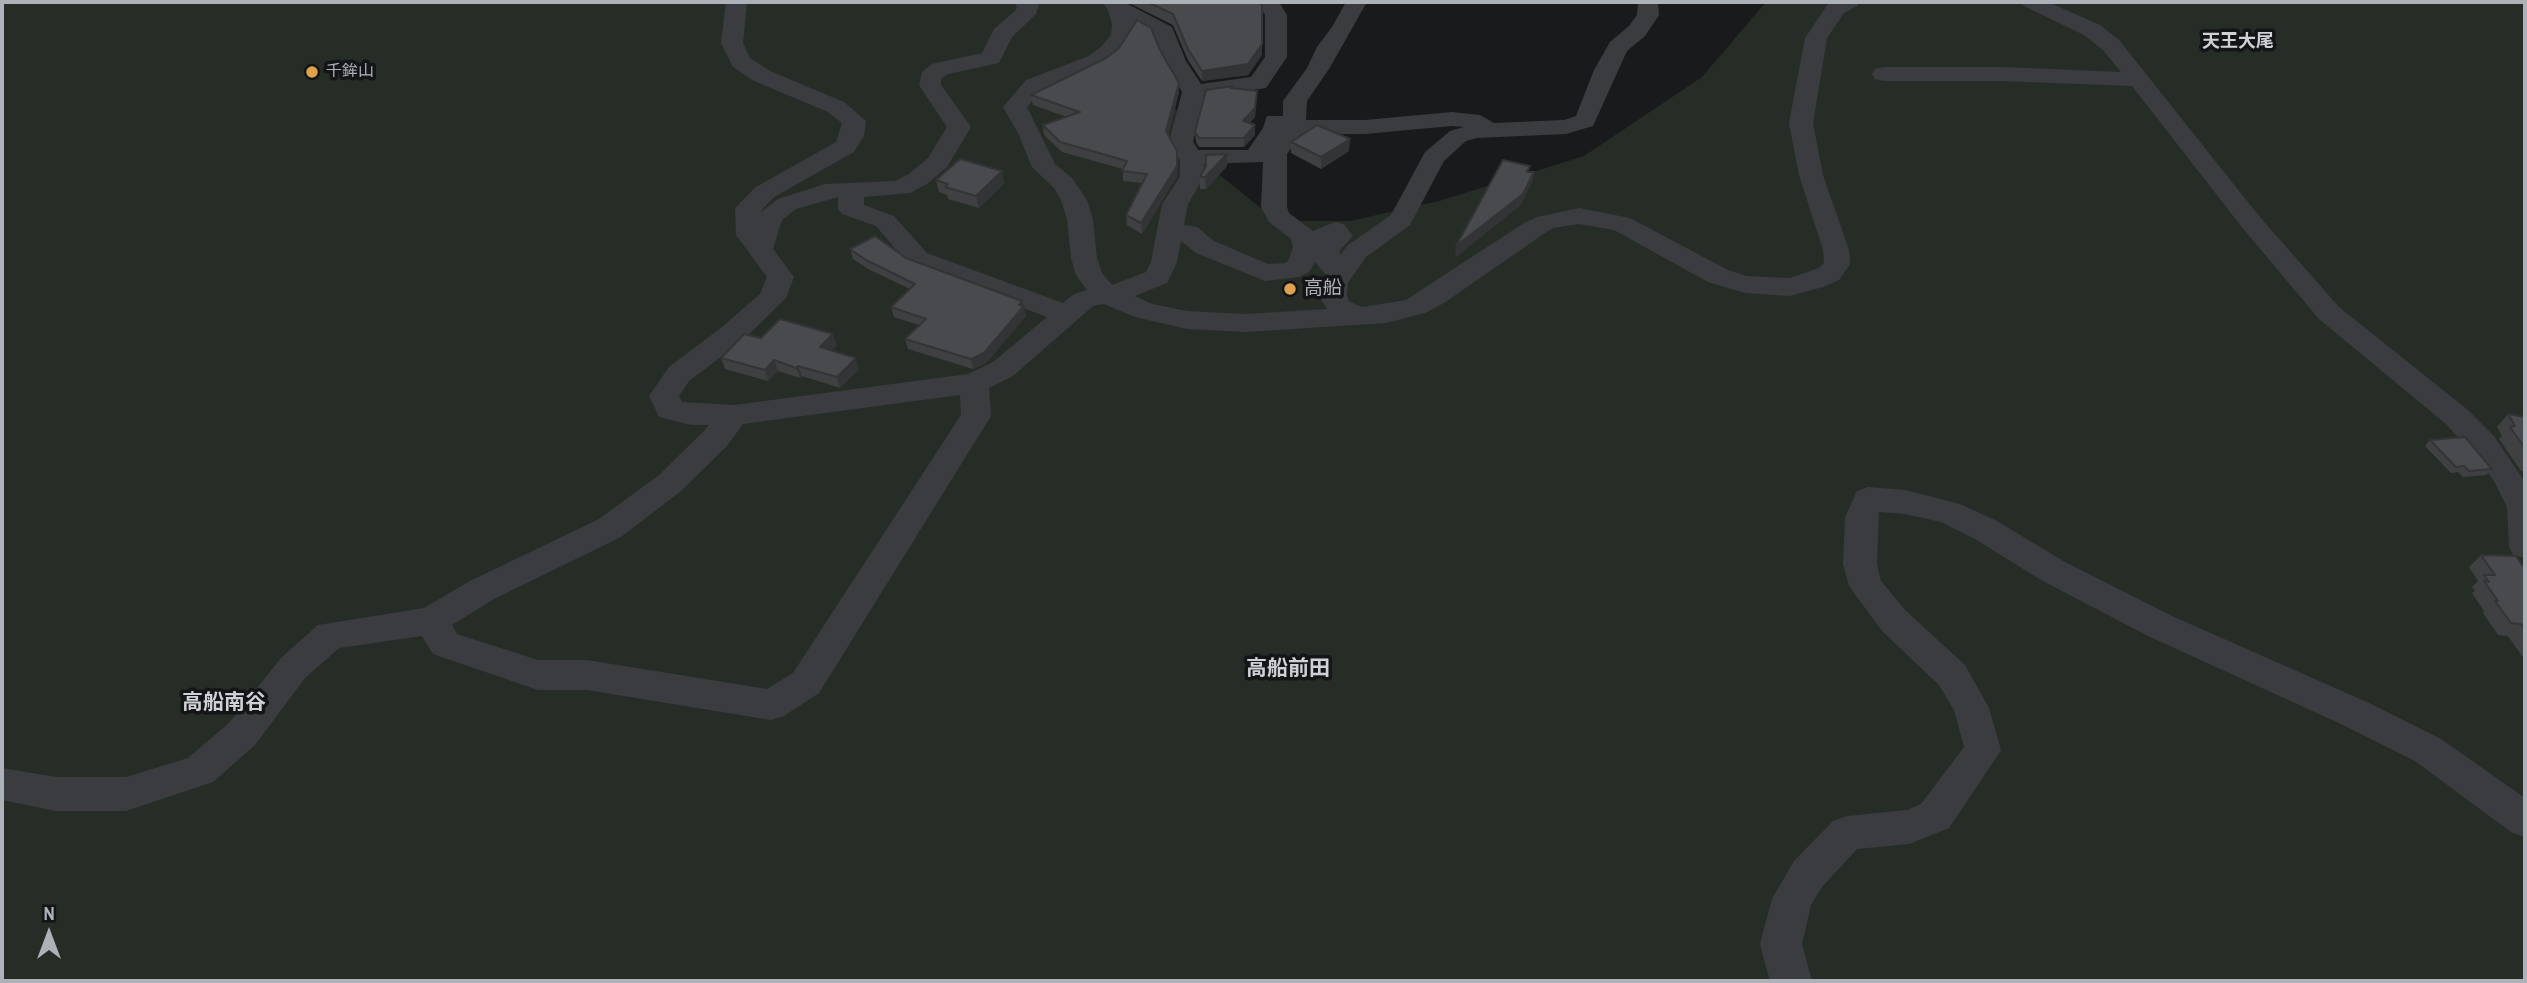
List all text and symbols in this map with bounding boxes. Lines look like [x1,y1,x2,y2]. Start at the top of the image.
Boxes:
district label: 天王大尾 [2202,31,2274,53]
place label: 千鉾山 [326,62,374,82]
marker: 千鉾山 [304,64,320,80]
place label: 高船 [1304,278,1342,300]
marker: 高船 [1282,281,1298,297]
district label: 高船前田 [1246,656,1330,682]
district label: 高船南谷 [182,690,266,716]
north arrow [14,899,84,969]
text: N [43,900,55,926]

